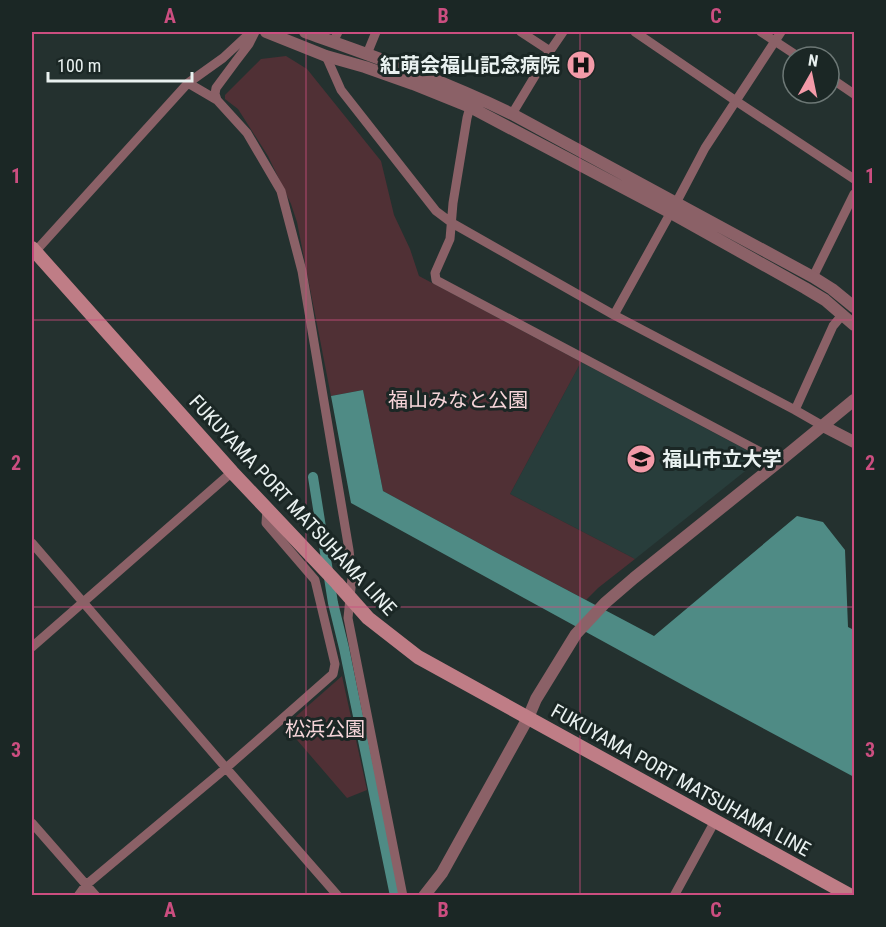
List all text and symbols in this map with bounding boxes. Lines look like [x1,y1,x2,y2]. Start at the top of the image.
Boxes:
text: A [164,4,176,28]
text: B [437,4,449,28]
text: C [710,4,722,28]
scale bar [48,45,192,83]
north arrow [781,45,841,105]
hospital icon: 紅萌会福山記念病院 [565,49,597,81]
text: N [807,51,820,71]
place label: 紅萌会福山記念病院 [380,53,560,77]
text: 100 m [57,55,101,76]
text: 1 [11,164,21,188]
text: 1 [865,164,875,188]
park label: 福山みなと公園 [388,388,528,412]
street label: FUKUYAMA PORT MATSUHAMA LINE [184,390,402,620]
school or university icon: 福山市立大学 [625,443,657,475]
place label: 福山市立大学 [662,447,782,471]
text: 2 [11,451,21,475]
text: 2 [865,451,875,475]
street label: FUKUYAMA PORT MATSUHAMA LINE [547,699,815,862]
park label: 松浜公園 [285,717,365,741]
text: 3 [11,738,21,762]
text: 3 [865,738,875,762]
text: A [164,898,176,922]
text: B [437,898,449,922]
text: C [710,898,722,922]

